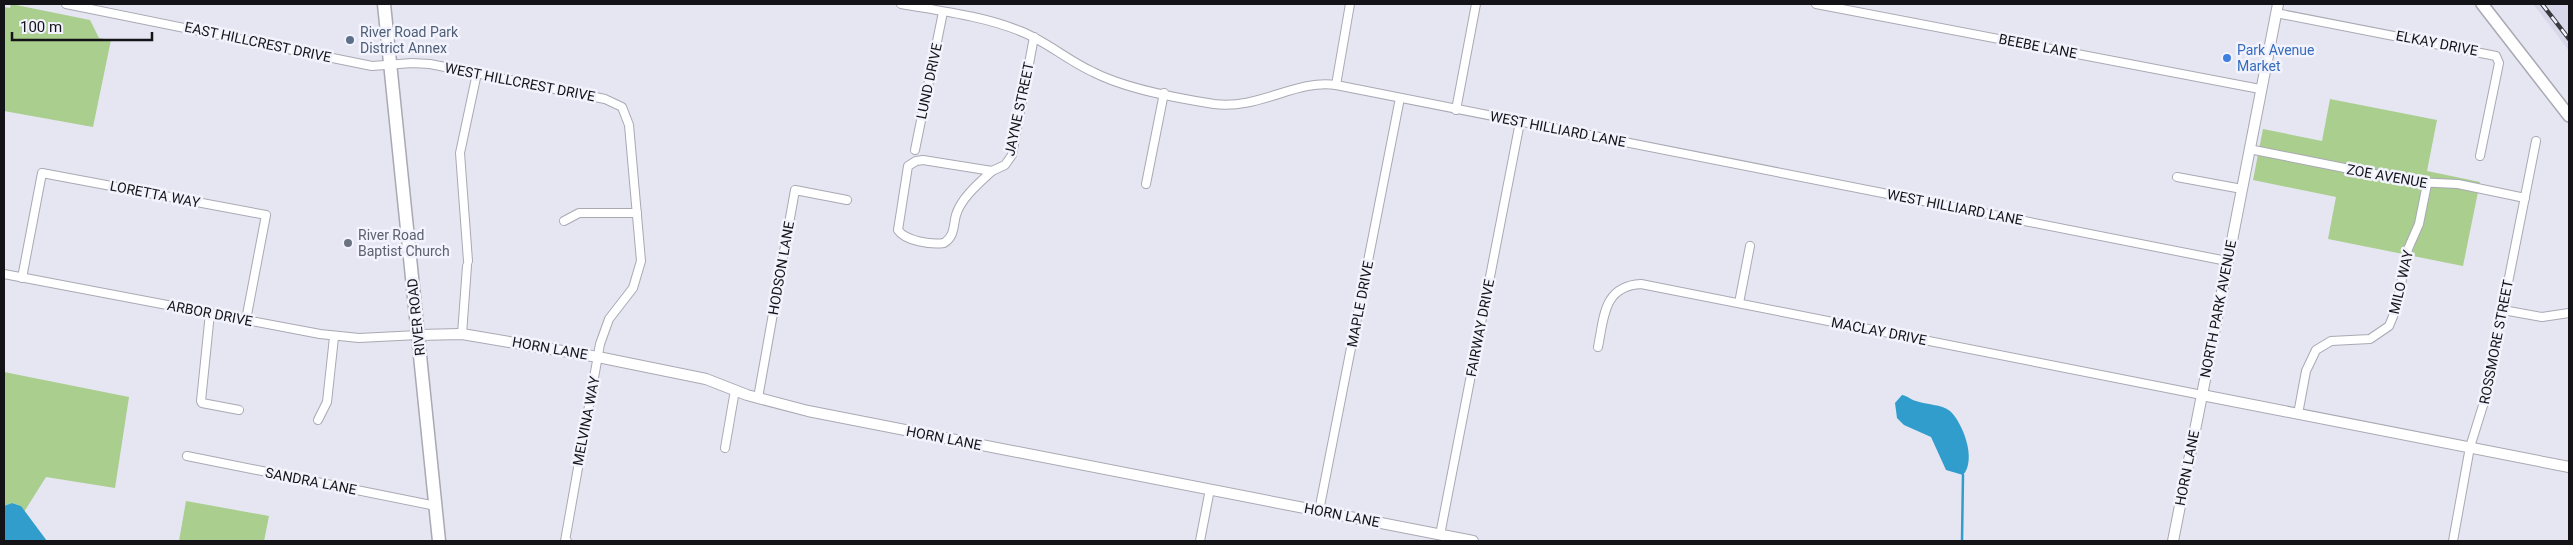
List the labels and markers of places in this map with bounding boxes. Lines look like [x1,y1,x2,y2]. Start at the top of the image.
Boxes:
place label: River Road Park District Annex [360,24,459,56]
marker: River Road Park District Annex [344,34,356,46]
place label: Park Avenue Market [2237,42,2314,74]
marker: Park Avenue Market [2221,52,2233,64]
place label: River Road Baptist Church [358,227,450,259]
marker: River Road Baptist Church [342,237,354,249]

